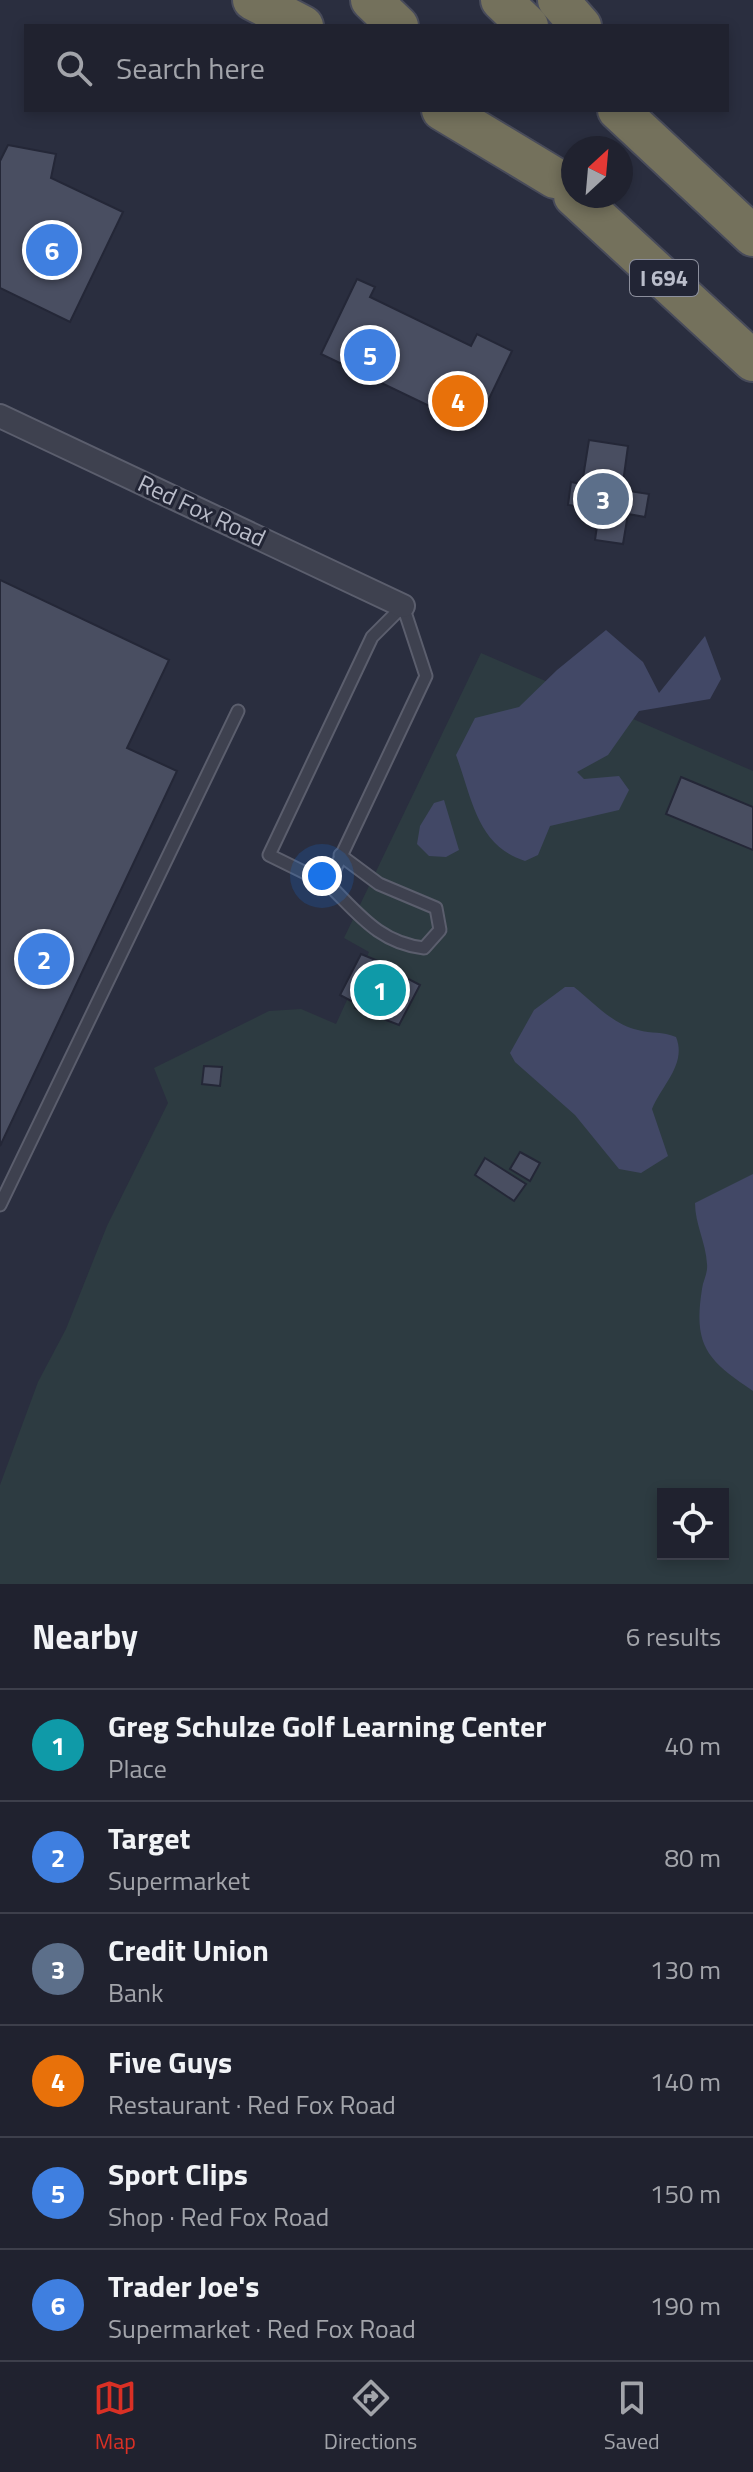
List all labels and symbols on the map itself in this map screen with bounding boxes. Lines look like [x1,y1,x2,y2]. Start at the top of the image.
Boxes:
north arrow [561,136,633,208]
pin: 6 [26,220,78,280]
road number: I 694 [630,260,698,296]
pin: 5 [344,325,396,385]
pin: 4 [432,371,484,431]
street label: Red Fox Road [132,465,272,555]
pin: 3 [577,469,629,529]
your location [302,856,342,896]
pin: 2 [18,929,70,989]
pin: 1 [354,960,406,1020]

